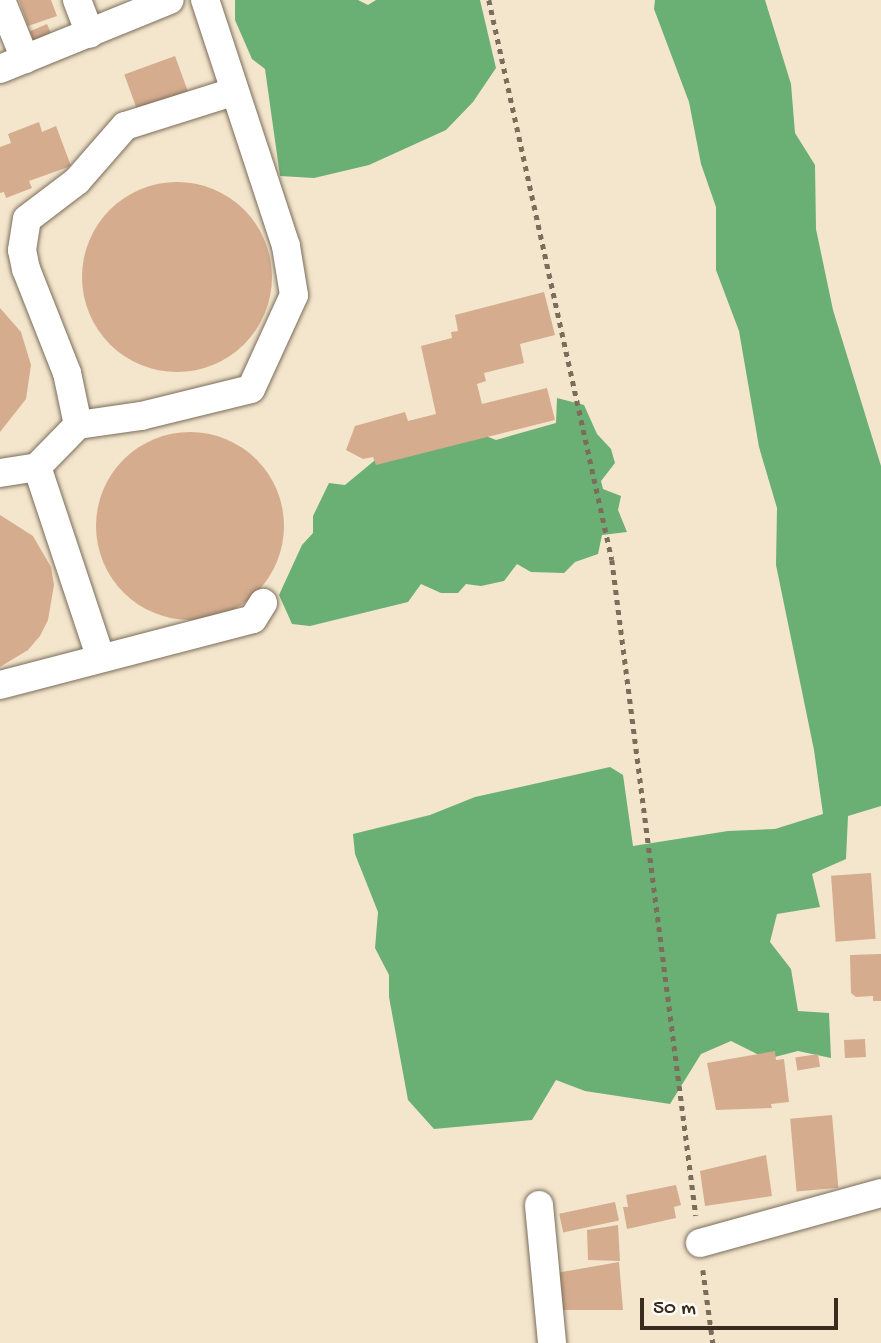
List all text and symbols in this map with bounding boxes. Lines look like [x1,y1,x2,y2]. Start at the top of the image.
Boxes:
scale bar [643,1284,841,1328]
text: 50 m [653,1297,696,1322]

